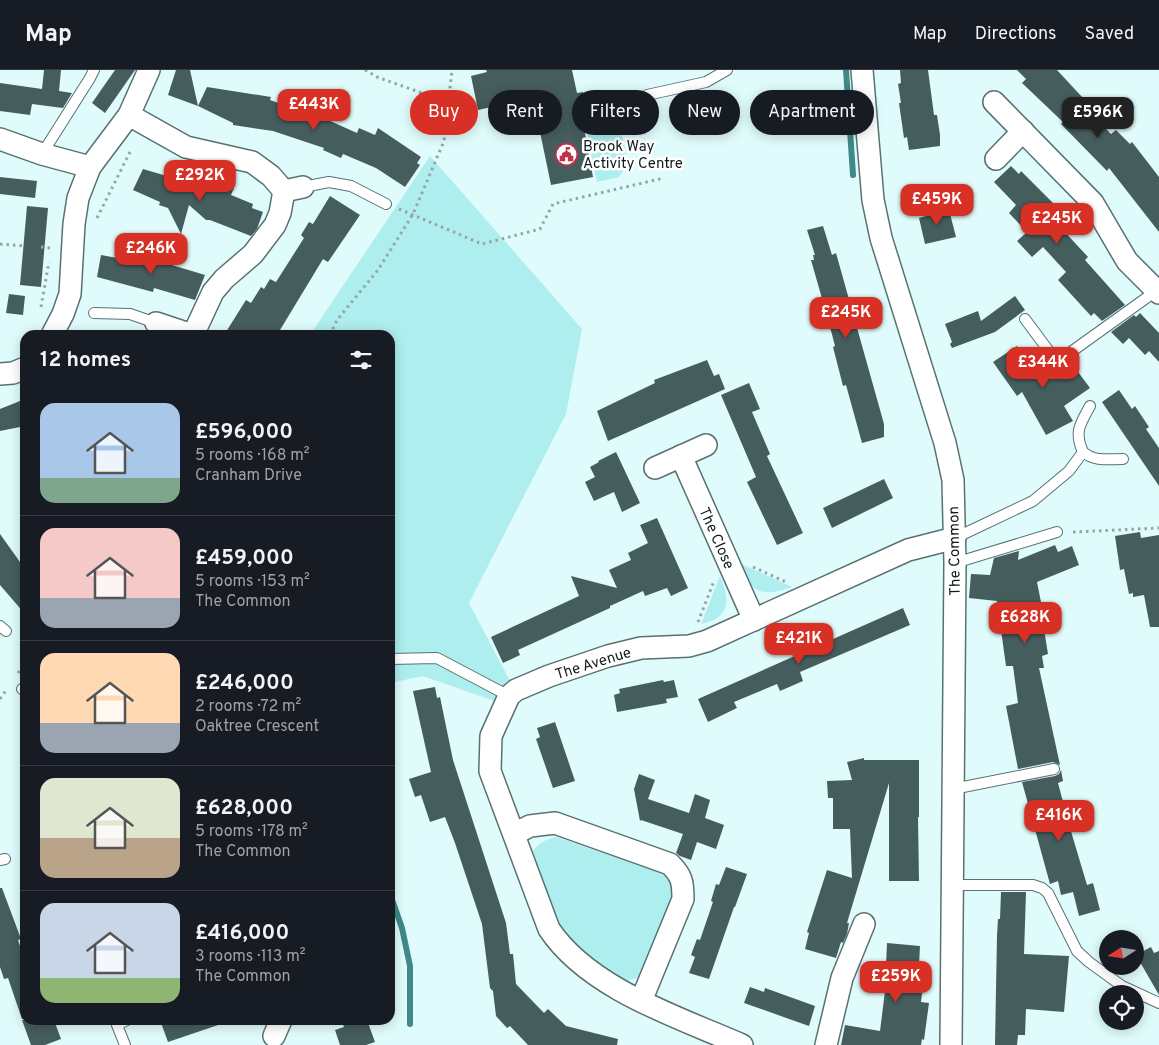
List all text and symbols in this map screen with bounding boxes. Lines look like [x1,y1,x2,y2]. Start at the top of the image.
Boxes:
text: Map [25,20,72,50]
text: Map [913,23,947,46]
text: Directions [975,23,1057,46]
text: Saved [1085,23,1134,46]
pin: £443K [279,88,349,131]
chip: Buy [410,90,478,135]
chip: Rent [488,90,562,135]
chip: Filters [572,90,659,135]
chip: New [669,90,740,135]
chip: Apartment [750,90,874,135]
text: £443K [288,95,340,115]
pin: £596K [1063,97,1133,139]
text: £596K [1073,103,1123,123]
place label: Brook Way Activity Centre [583,138,683,174]
public building icon: Brook Way Activity Centre [555,143,579,167]
pin: £292K [165,160,235,202]
text: £292K [175,166,225,186]
pin: £459K [902,184,972,226]
text: £459K [912,190,962,210]
pin: £245K [1022,202,1092,245]
text: £245K [1032,209,1082,229]
pin: £246K [116,232,186,275]
text: £246K [126,239,176,259]
pin: £245K [811,296,881,339]
text: £245K [821,303,871,323]
icon: filters [347,346,375,374]
pin: £344K [1008,346,1078,389]
text: 12 homes [40,347,131,374]
text: £344K [1017,353,1069,373]
text: £596,000 [195,419,293,446]
icon: home [80,423,140,483]
text: 5 rooms · 168 m² [195,446,310,466]
text: Cranham Drive [195,466,302,486]
street label: The Close [694,505,738,573]
street label: The Common [945,506,966,596]
text: £459,000 [195,545,294,572]
icon: home [80,548,140,608]
text: 5 rooms · 153 m² [195,572,310,592]
text: The Common [195,592,291,612]
pin: £628K [990,602,1060,644]
text: £628K [1000,608,1050,628]
pin: £421K [764,622,834,665]
text: £421K [775,629,823,649]
street label: The Avenue [553,644,634,685]
text: £246,000 [195,670,294,697]
icon: home [80,673,140,733]
text: 2 rooms · 72 m² [195,697,301,717]
text: Oaktree Crescent [195,717,319,737]
text: £628,000 [195,795,293,822]
icon: home [80,798,140,858]
pin: £416K [1024,800,1094,842]
text: £416K [1035,806,1083,826]
text: 5 rooms · 178 m² [195,822,308,842]
text: The Common [195,842,291,862]
text: £416,000 [195,920,289,947]
icon: home [80,923,140,983]
north arrow [1099,930,1144,975]
map controls [1099,930,1144,1030]
text: 3 rooms · 113 m² [195,947,306,967]
pin: £259K [861,960,931,1003]
text: The Common [195,967,291,987]
text: £259K [871,967,921,987]
button: locate [1099,985,1144,1030]

